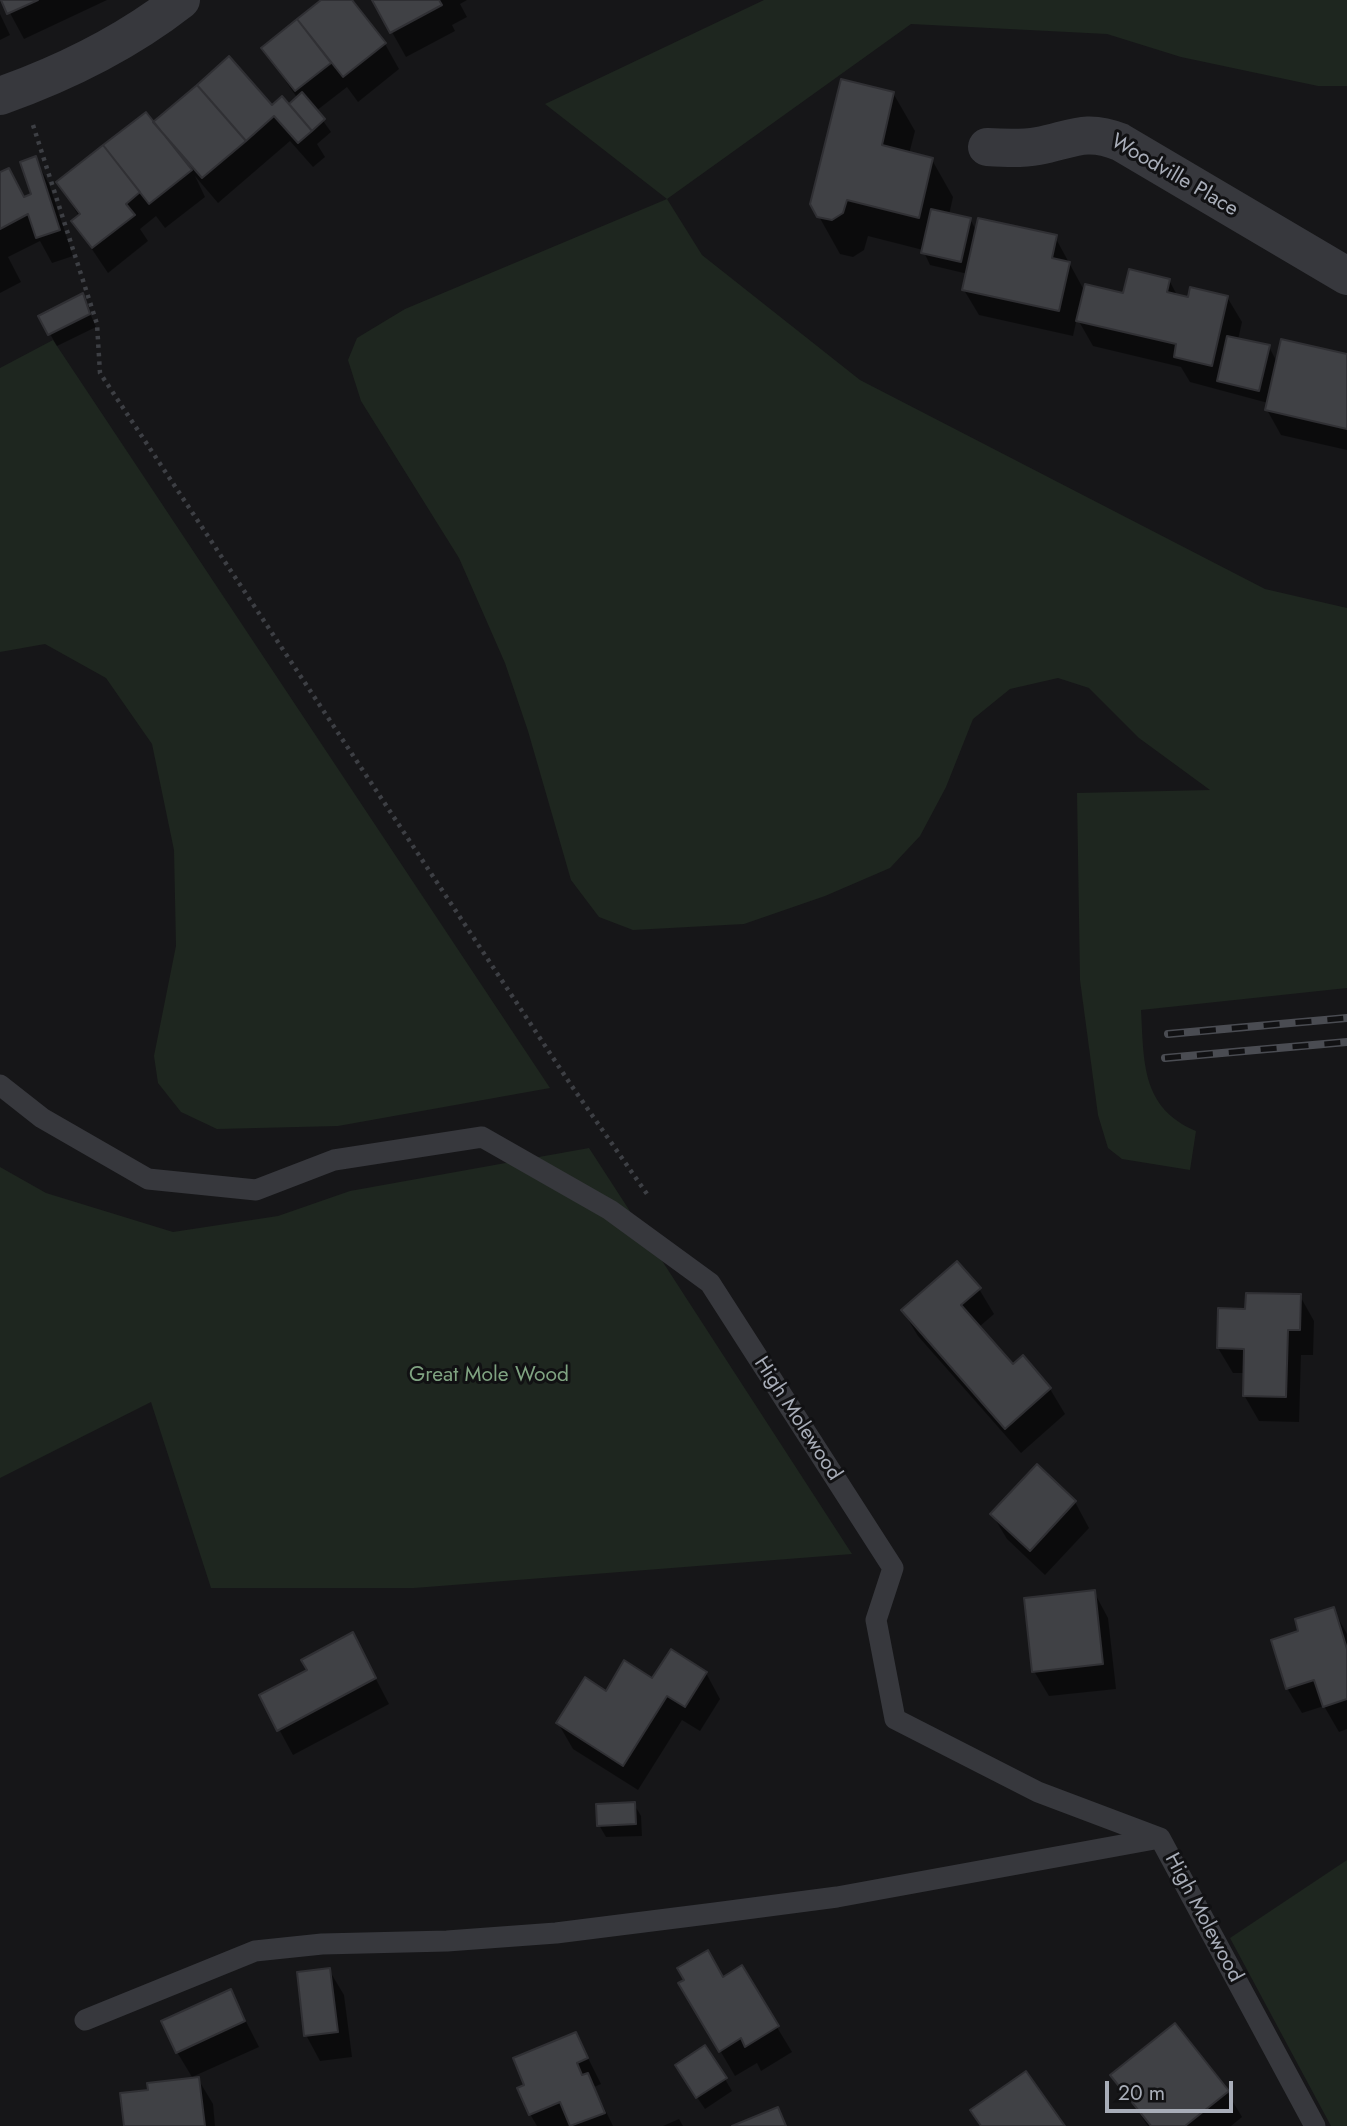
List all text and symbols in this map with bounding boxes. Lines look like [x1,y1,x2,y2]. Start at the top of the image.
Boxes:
street label: Woodville Place [1106,129,1242,223]
street label: High Molewood [748,1352,846,1486]
park label: Great Mole Wood [409,1363,569,1389]
street label: High Molewood [1158,1849,1248,1987]
scale bar [1109,2066,1237,2110]
text: 20 m [1118,2078,1165,2108]

